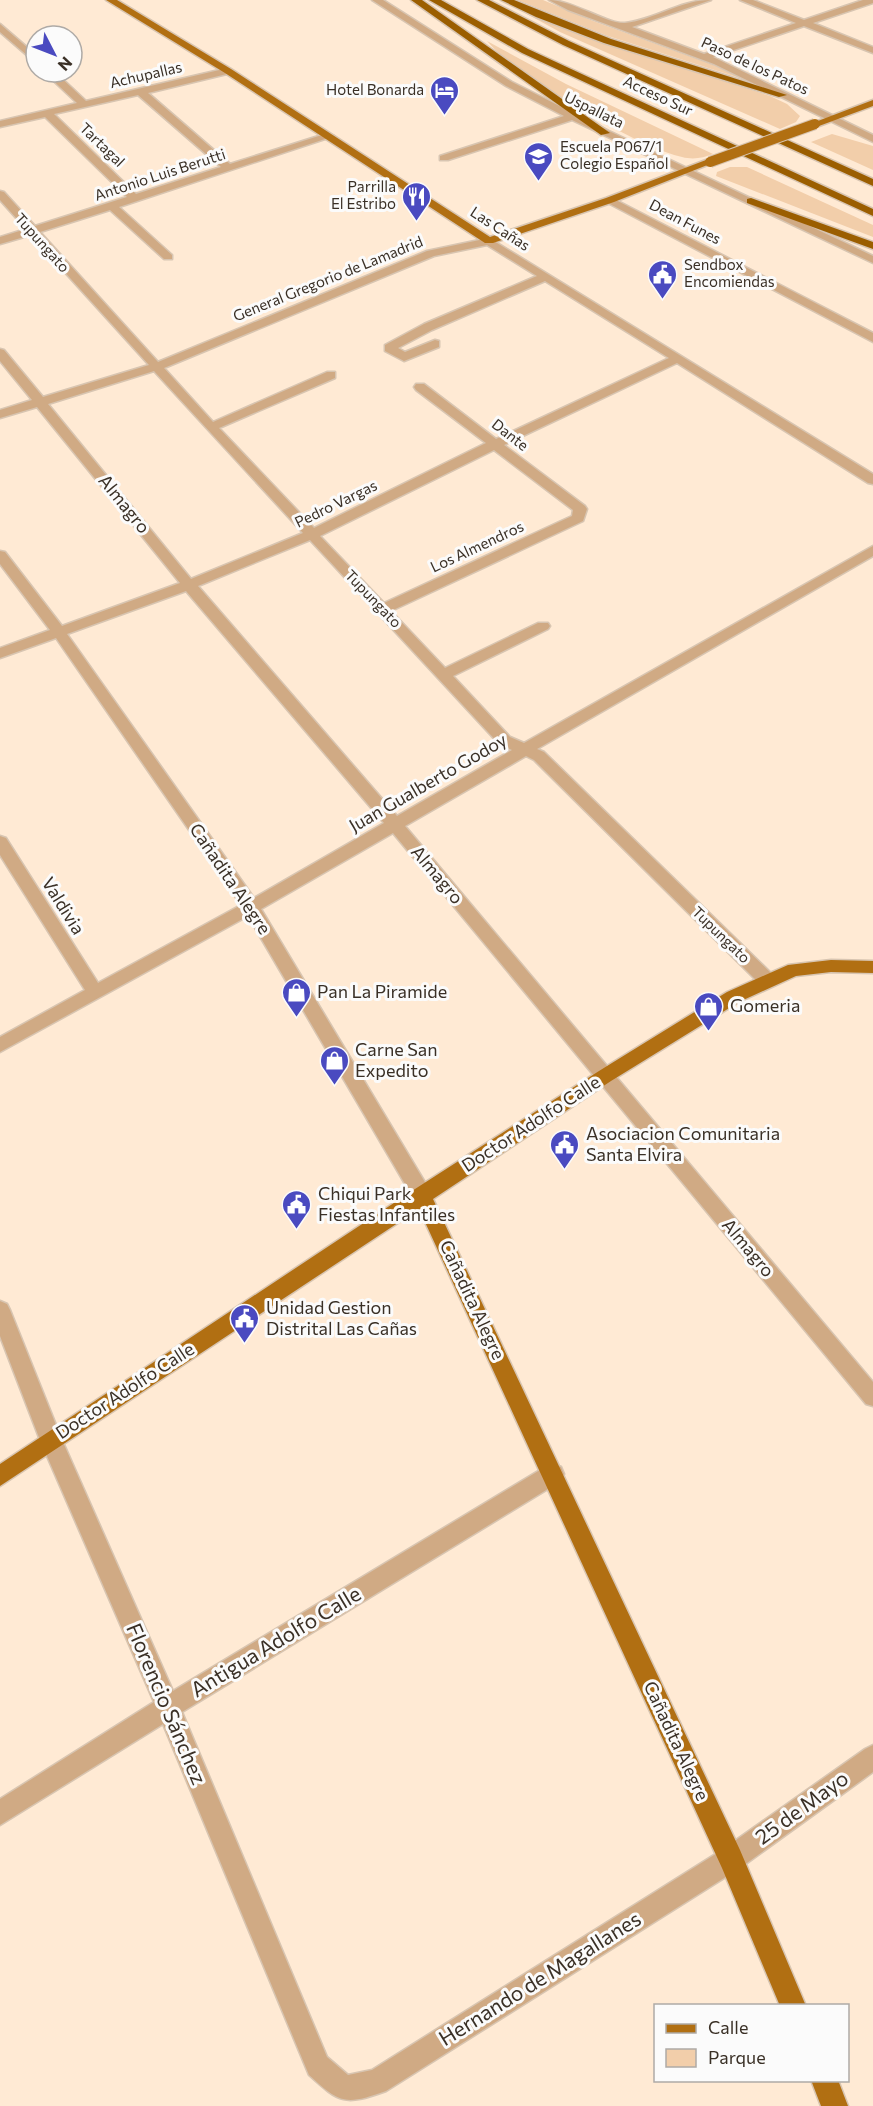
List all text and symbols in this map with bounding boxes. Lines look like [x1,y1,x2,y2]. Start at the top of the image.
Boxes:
north arrow [24,24,84,84]
street label: Paso de los Patos [699,32,812,98]
text: N [54,54,77,75]
street label: Achupallas [108,57,184,91]
street label: Acceso Sur [621,71,696,119]
hotel icon: Hotel Bonarda [429,74,461,116]
place label: Hotel Bonarda [326,80,424,98]
street label: Uspallata [562,87,627,131]
street label: Tartagal [76,118,129,170]
place label: Escuela P067/1 Colegio Español [560,137,669,172]
school or university icon: Escuela P067/1 Colegio Español [523,140,555,182]
street label: Antonio Luis Berutti [92,144,228,204]
place label: Parrilla El Estribo [331,177,396,212]
restaurant icon: Parrilla El Estribo [401,180,433,222]
street label: Dean Funes [647,195,724,248]
street label: Las Cañas [467,202,534,254]
street label: Tupungato [11,209,74,276]
street label: General Gregorio de Lamadrid [230,232,425,324]
place label: Sendbox Encomiendas [684,255,775,290]
public building icon: Sendbox Encomiendas [647,258,679,300]
street label: Dante [489,414,533,454]
street label: Almagro [94,469,155,537]
street label: Pedro Vargas [291,475,380,531]
street label: Los Almendros [427,517,526,576]
street label: Tupungato [342,566,406,631]
street label: Juan Gualberto Godoy [345,728,510,836]
street label: Cañadita Alegre [186,819,276,938]
street label: Almagro [407,841,469,908]
street label: Valdivia [38,873,90,938]
street label: Tupungato [689,902,754,966]
shop icon: Pan La Piramide [280,976,312,1018]
place label: Pan La Piramide [317,980,447,1002]
shop icon: Gomeria [693,990,725,1032]
place label: Gomeria [730,994,800,1016]
place label: Carne San Expedito [355,1038,437,1081]
shop icon: Carne San Expedito [318,1044,350,1086]
street label: Doctor Adolfo Calle [457,1070,604,1176]
place label: Asociacion Comunitaria Santa Elvira [586,1122,780,1165]
public building icon: Asociacion Comunitaria Santa Elvira [549,1128,581,1170]
place label: Chiqui Park Fiestas Infantiles [318,1182,455,1225]
public building icon: Chiqui Park Fiestas Infantiles [281,1188,313,1230]
street label: Almagro [718,1214,780,1281]
street label: Cañadita Alegre [436,1236,510,1363]
place label: Unidad Gestion Distrital Las Cañas [266,1296,417,1339]
public building icon: Unidad Gestion Distrital Las Cañas [229,1302,261,1344]
street label: Doctor Adolfo Calle [51,1337,198,1443]
street label: Antigua Adolfo Calle [186,1580,365,1701]
street label: Florencio Sánchez [122,1619,213,1788]
street label: Cañadita Alegre [640,1677,714,1804]
street label: 25 de Mayo [750,1765,852,1849]
street label: Hernando de Magallanes [434,1905,645,2050]
legend [654,2004,849,2082]
text: Calle [708,2016,748,2038]
text: Parque [708,2046,766,2068]

